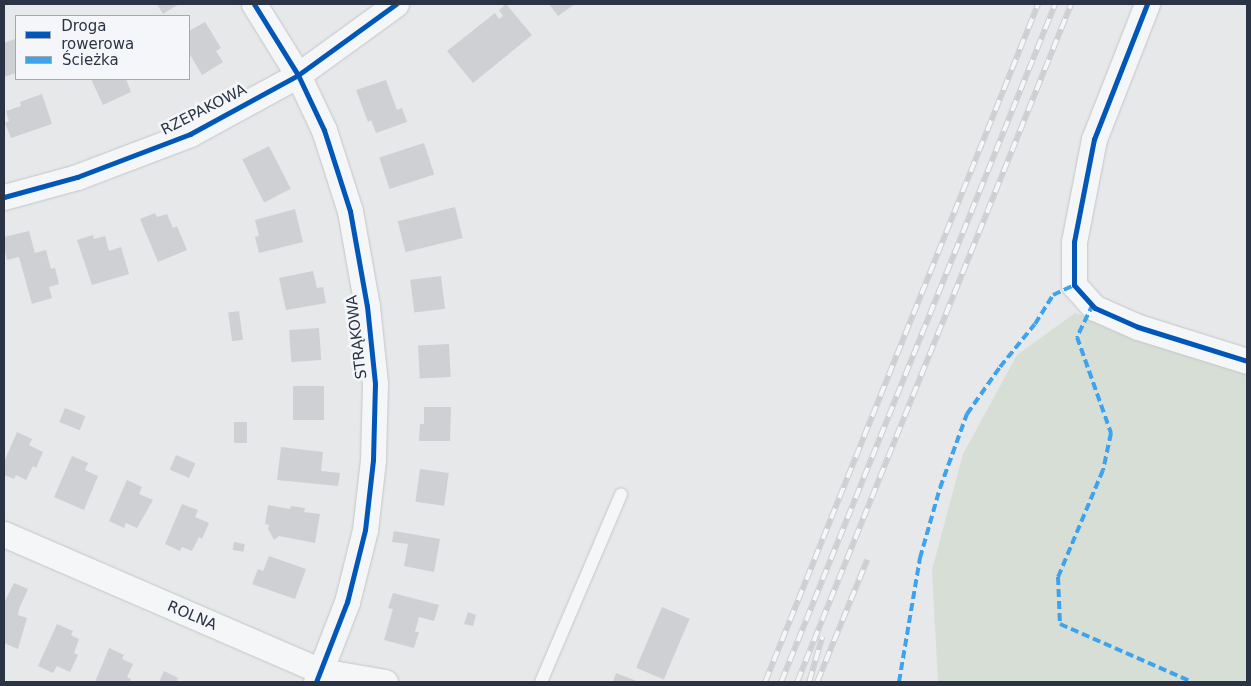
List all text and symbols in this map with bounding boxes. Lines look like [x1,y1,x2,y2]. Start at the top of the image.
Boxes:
legend [15,15,190,80]
text: Droga rowerowa [61,17,134,53]
text: Ścieżka [62,51,119,69]
street label: RZEPAKOWA [158,81,250,139]
street label: STRĄKOWA [343,294,371,380]
street label: ROLNA [165,598,219,634]

